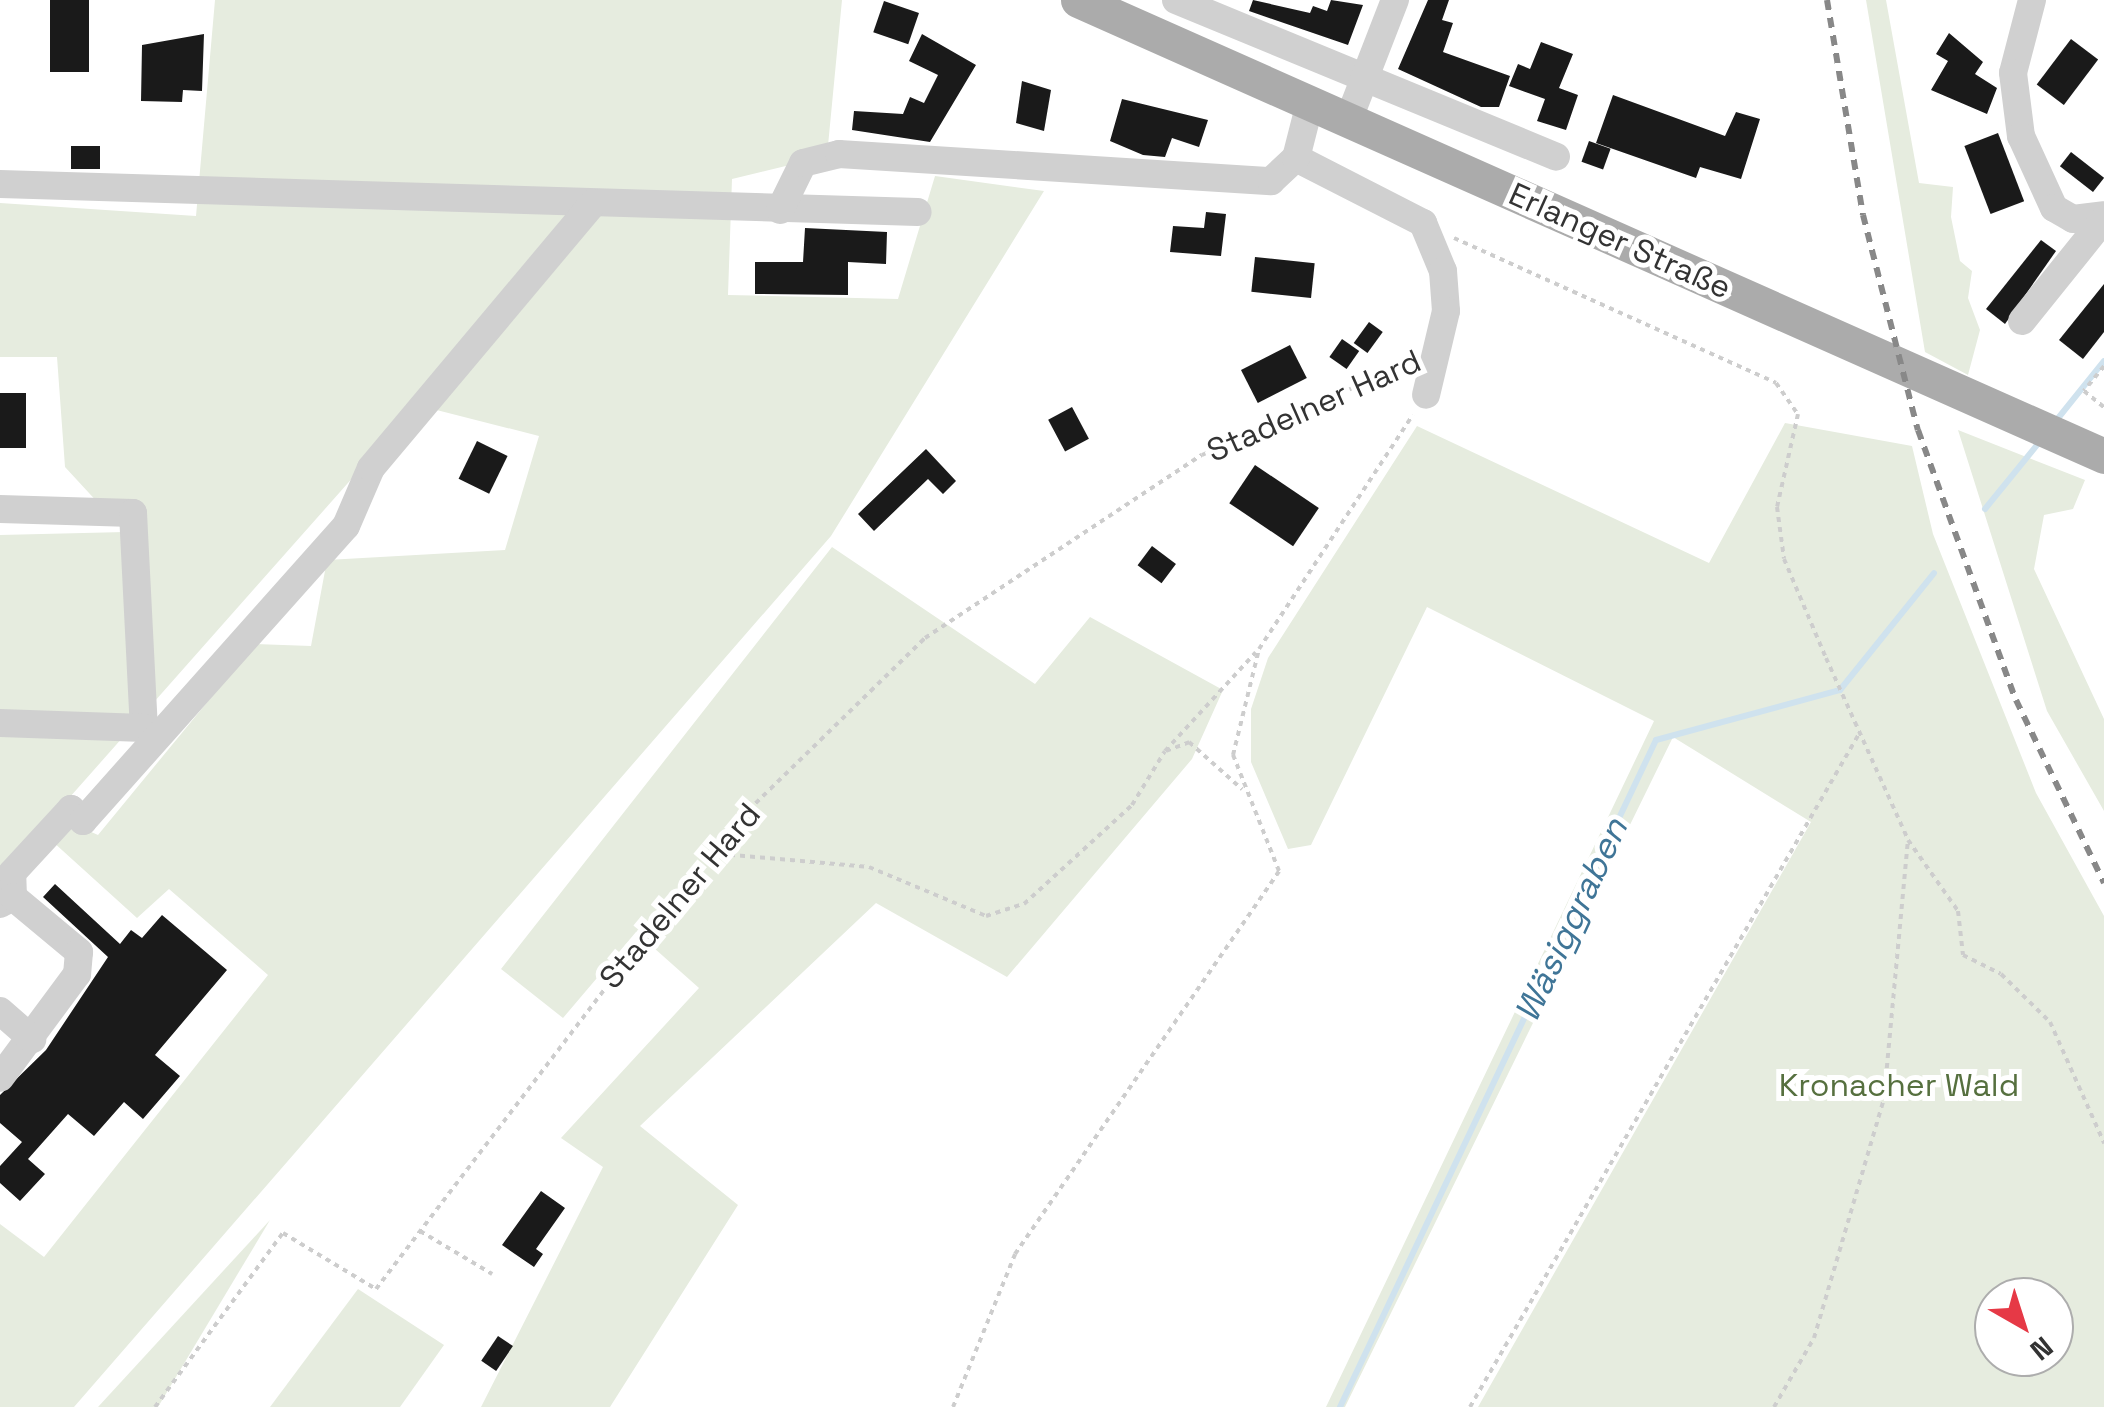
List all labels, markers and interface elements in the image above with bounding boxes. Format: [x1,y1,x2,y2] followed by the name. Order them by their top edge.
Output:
[1503,175,1737,307] street label: Erlanger Straße
[1201,342,1427,470] street label: Stadelner Hard
[591,796,769,996] street label: Stadelner Hard
[1506,812,1636,1028] water label: Wäsiggraben
[1779,1066,2019,1104] park label: Kronacher Wald
[1974,1277,2074,1377] north arrow
[2023,1329,2060,1369] text: N

